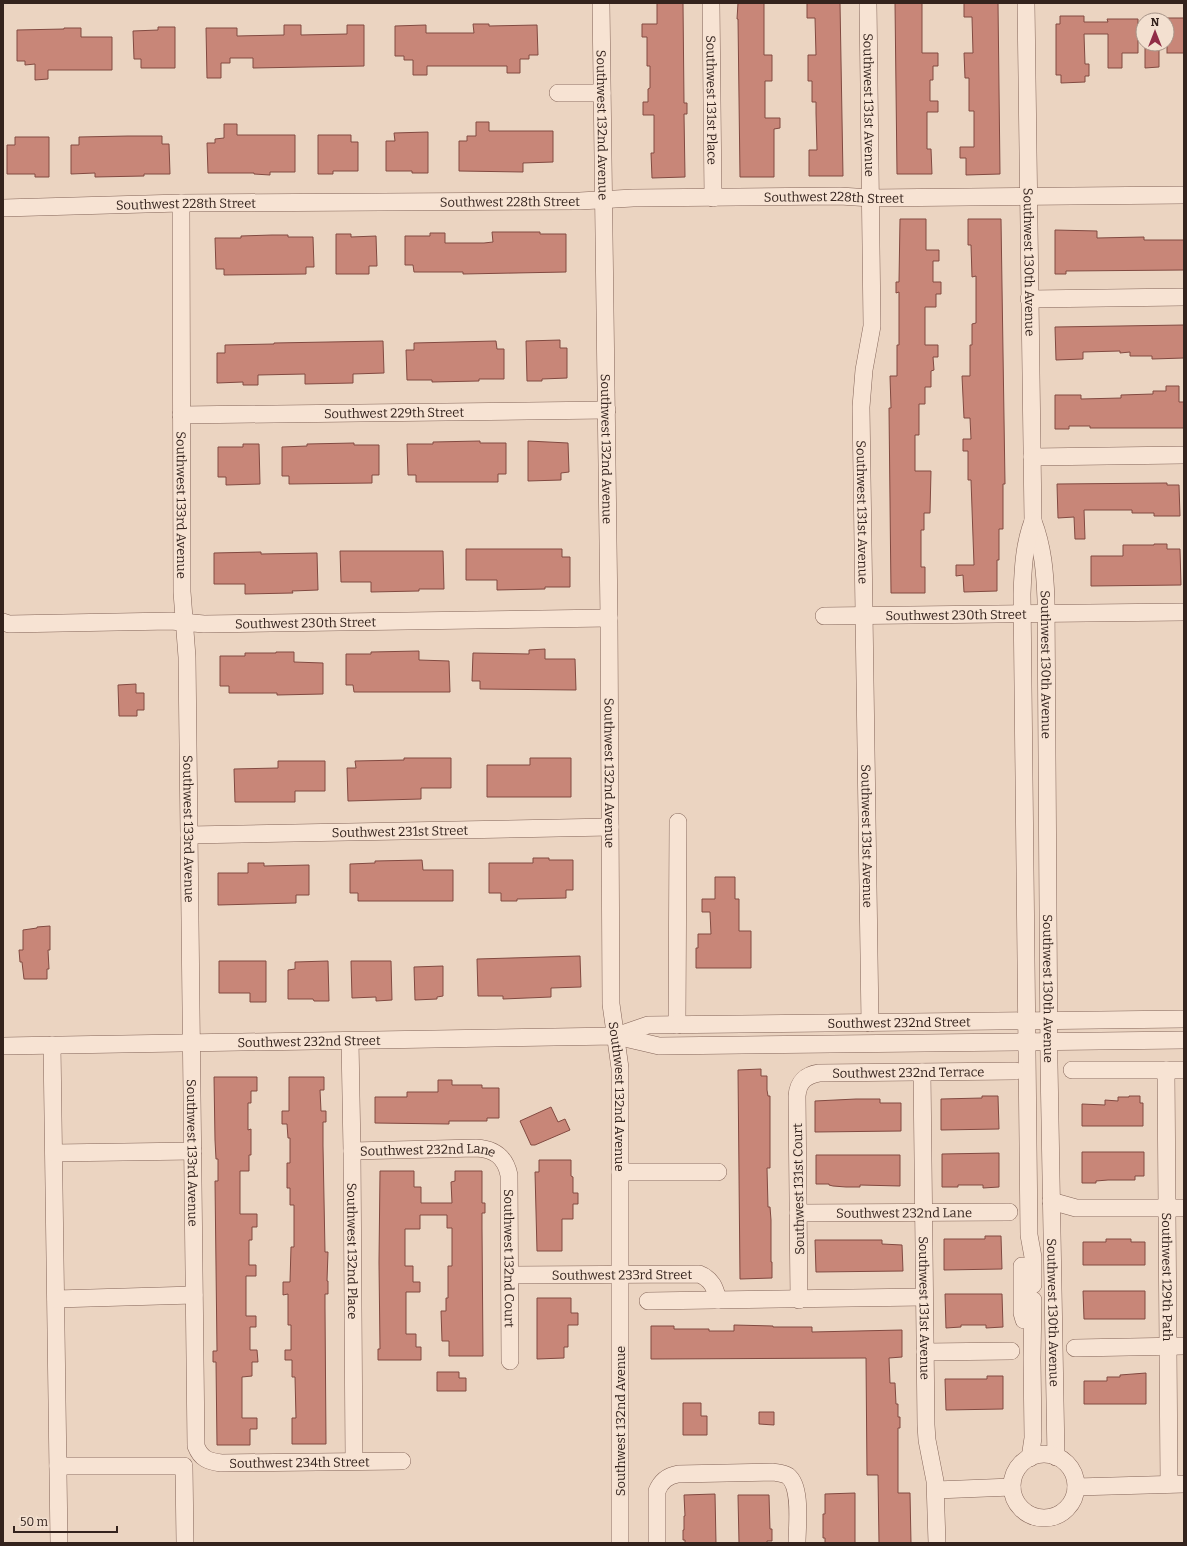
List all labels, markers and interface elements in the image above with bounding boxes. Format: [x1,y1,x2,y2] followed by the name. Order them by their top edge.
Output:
[1135,12,1175,52] north arrow
[1151,16,1160,29] text: N
[860,33,877,177] street label: Southwest 131st Avenue
[703,35,720,165] street label: Southwest 131st Place
[594,50,611,200] street label: Southwest 132nd Avenue
[1020,188,1038,336] street label: Southwest 130th Avenue
[764,189,904,206] street label: Southwest 228th Street
[440,194,580,210] street label: Southwest 228th Street
[116,196,256,213] street label: Southwest 228th Street
[598,374,615,524] street label: Southwest 132nd Avenue
[324,405,464,421] street label: Southwest 229th Street
[174,431,189,579] street label: Southwest 133rd Avenue
[853,440,871,584] street label: Southwest 131st Avenue
[1038,590,1054,739] street label: Southwest 130th Avenue
[885,607,1027,623] street label: Southwest 230th Street
[235,614,377,632] street label: Southwest 230th Street
[601,698,617,848] street label: Southwest 132nd Avenue
[180,755,197,903] street label: Southwest 133rd Avenue
[858,764,875,908] street label: Southwest 131st Avenue
[332,823,469,840] street label: Southwest 231st Street
[1040,914,1056,1063] street label: Southwest 130th Avenue
[827,1014,971,1031] street label: Southwest 232nd Street
[606,1021,627,1172] street label: Southwest 132nd Avenue
[237,1033,381,1050] street label: Southwest 232nd Street
[832,1064,984,1081] street label: Southwest 232nd Terrace
[184,1079,200,1227] street label: Southwest 133rd Avenue
[790,1123,807,1255] street label: Southwest 131st Court
[360,1141,498,1160] street label: Southwest 232nd Lane
[344,1183,360,1319] street label: Southwest 132nd Place
[501,1189,517,1328] street label: Southwest 132nd Court
[836,1205,972,1221] street label: Southwest 232nd Lane
[1159,1213,1175,1341] street label: Southwest 129th Path
[916,1236,932,1380] street label: Southwest 131st Avenue
[1044,1238,1062,1387] street label: Southwest 130th Avenue
[552,1267,692,1283] street label: Southwest 233rd Street
[613,1346,628,1496] street label: Southwest 132nd Avenue
[229,1454,370,1471] street label: Southwest 234th Street
[14,1508,117,1534] scale bar
[20,1515,49,1529] text: 50 m

